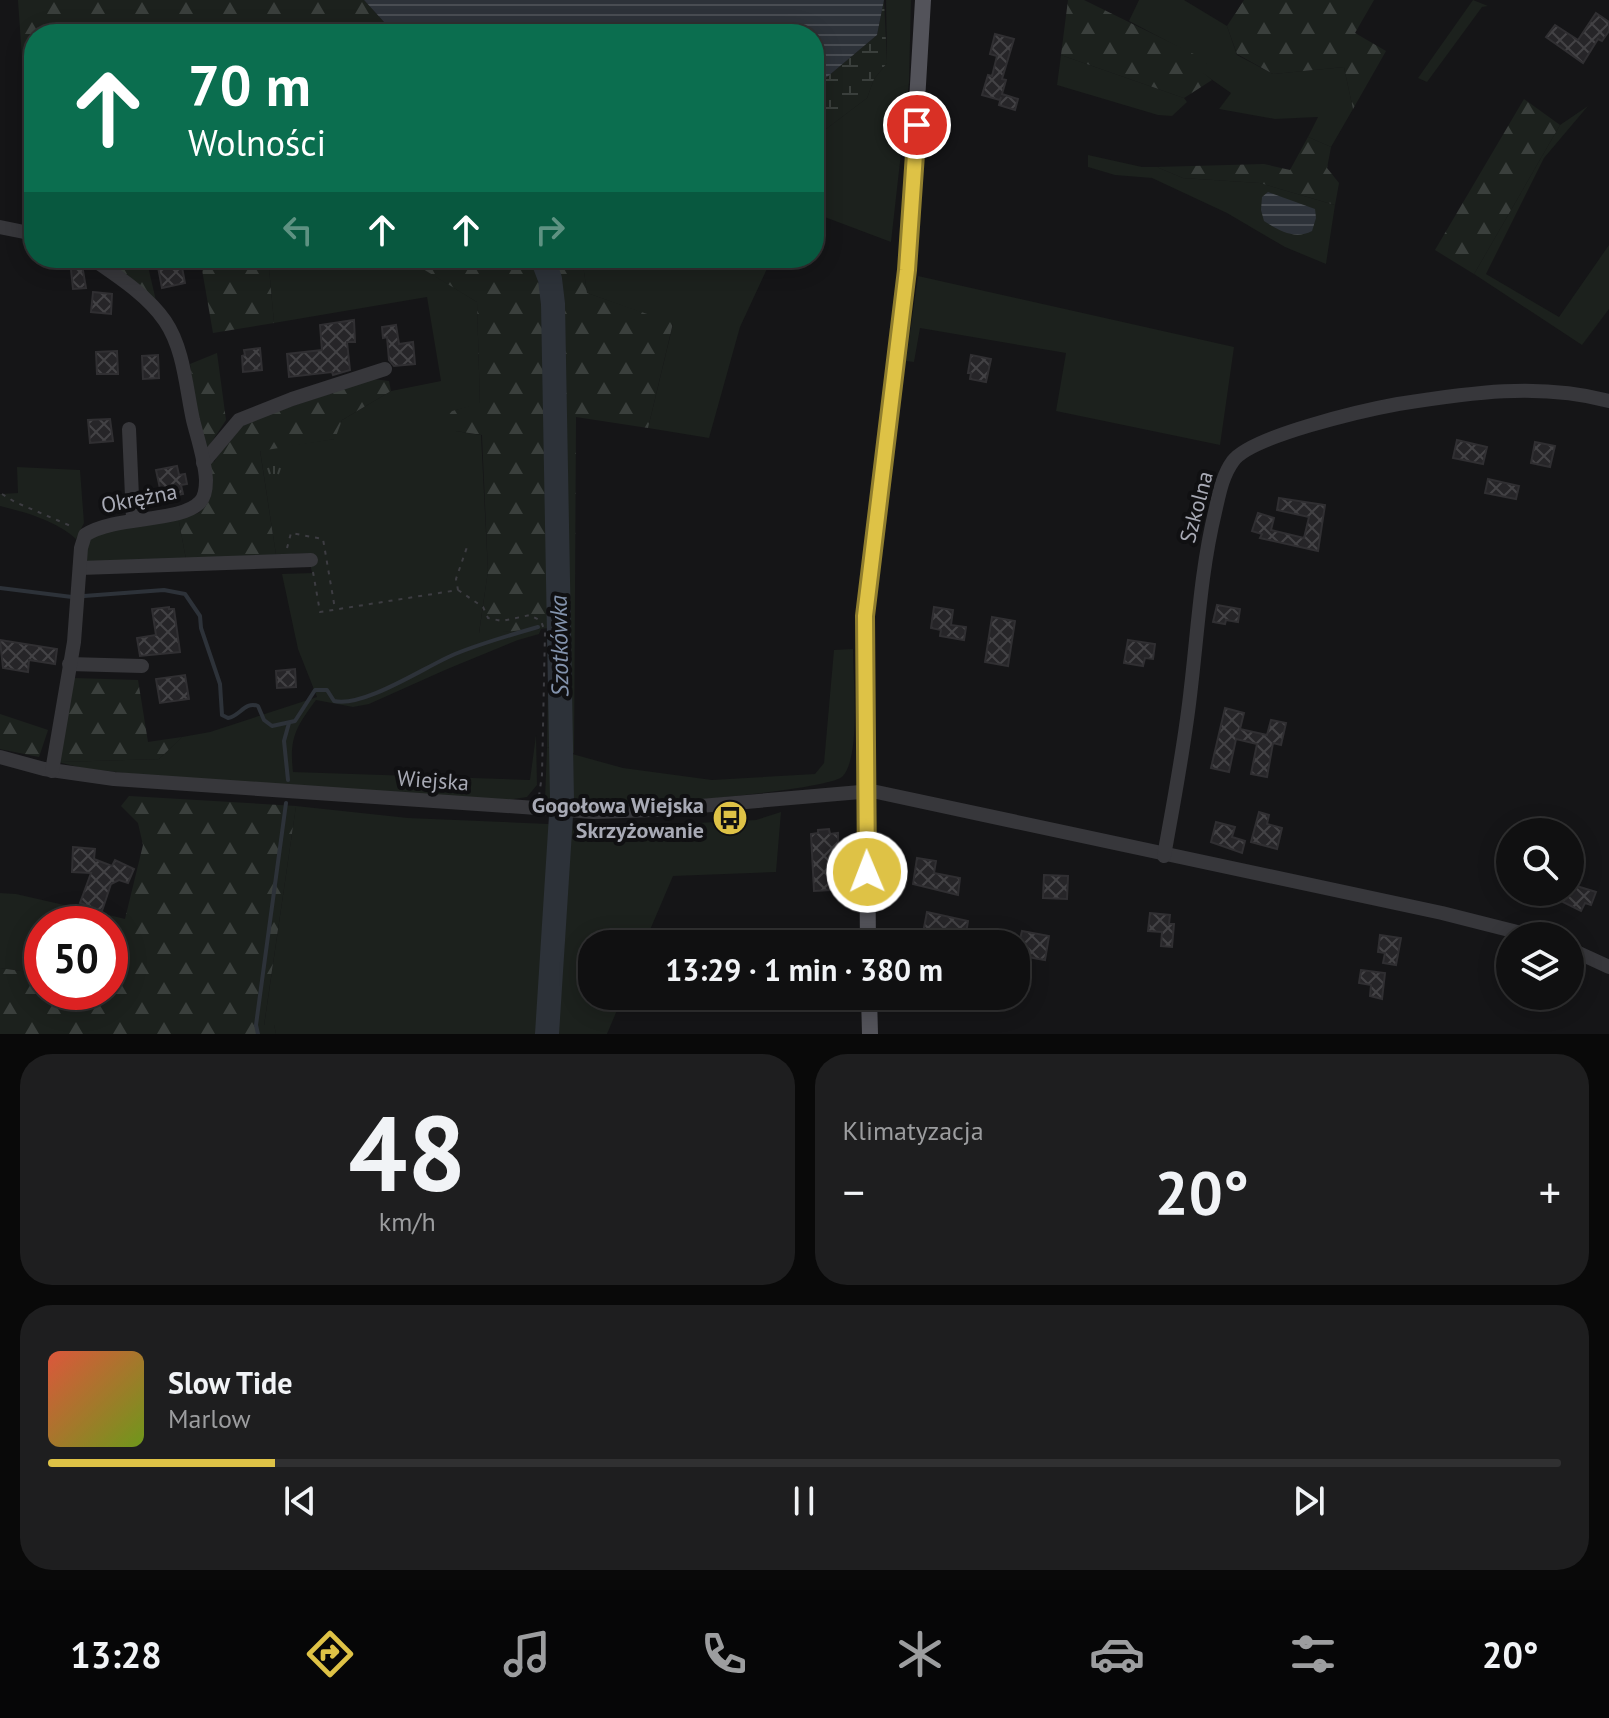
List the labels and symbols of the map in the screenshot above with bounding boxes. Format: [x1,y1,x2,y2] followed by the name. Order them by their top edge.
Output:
[883,91,951,159] pin
[1173,468,1219,546] street label: Szkolna
[99,477,179,519] street label: Okrężna
[543,595,575,697] water label: Szotkówka
[396,764,470,796] street label: Wiejska
[532,791,704,844] place label: Gogołowa Wiejska Skrzyżowanie
[711,799,749,837] bus stop icon: Gogołowa Wiejska Skrzyżowanie
[825,830,909,914] position arrow
[24,906,128,1010] speed limit sign: 50

